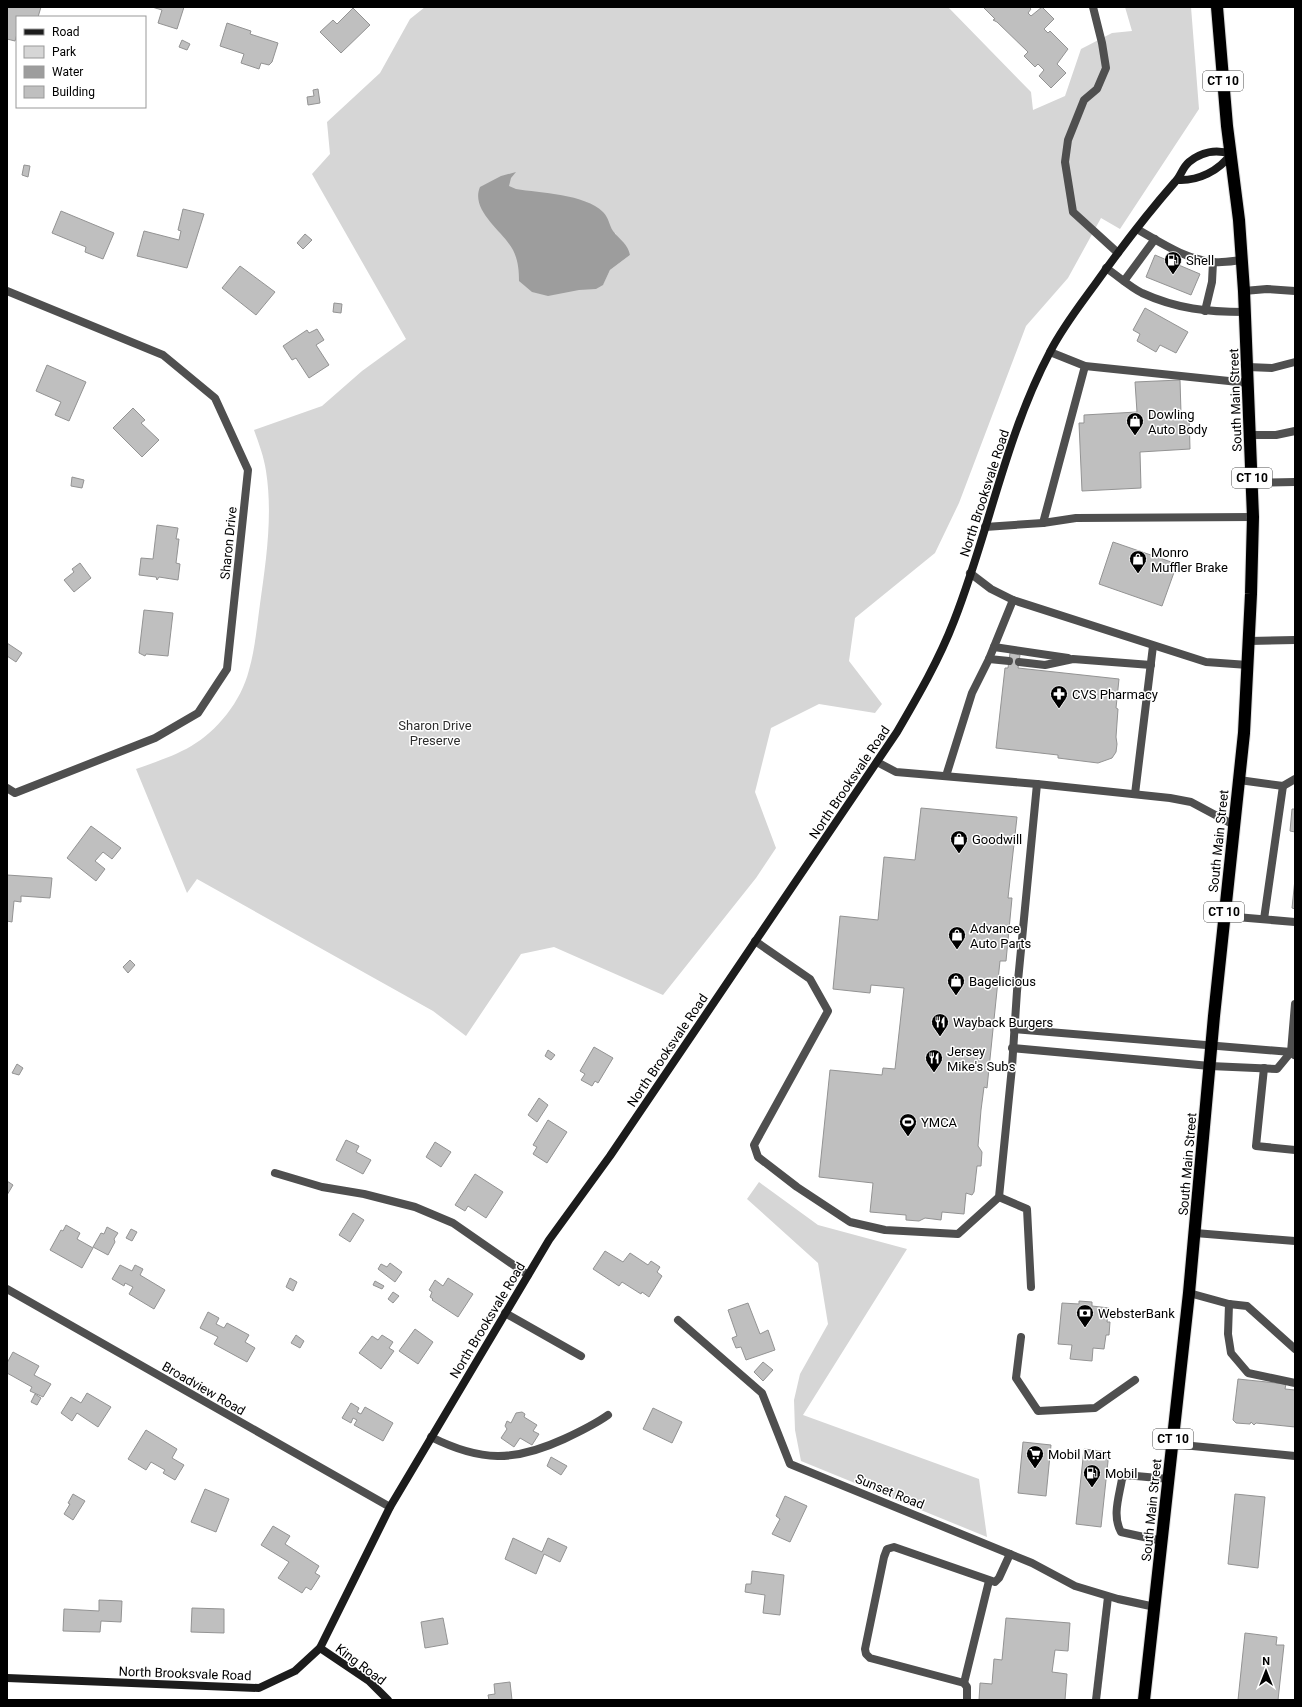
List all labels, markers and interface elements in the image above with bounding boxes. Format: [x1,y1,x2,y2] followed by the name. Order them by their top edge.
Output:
[16,16,146,108] legend
[52,25,80,39] text: Road
[52,45,77,59] text: Park
[52,65,83,79] text: Water
[1203,71,1243,91] road number: CT 10
[52,85,95,99] text: Building
[1163,250,1183,275] fuel station icon: Shell
[1186,253,1214,268] place label: Shell
[1226,348,1245,452] street label: South Main Street
[1148,407,1207,437] place label: Dowling Auto Body
[1125,411,1145,436] shop icon: Dowling Auto Body
[957,428,1012,559] street label: North Brooksvale Road
[1232,468,1272,488] road number: CT 10
[217,506,240,580] street label: Sharon Drive
[1151,545,1228,575] place label: Monro Muffler Brake
[1128,549,1148,574] shop icon: Monro Muffler Brake
[1049,684,1069,709] pharmacy icon: CVS Pharmacy
[1072,687,1158,702] place label: CVS Pharmacy
[398,718,472,748] park label: Sharon Drive Preserve
[806,723,893,842] street label: North Brooksvale Road
[1206,789,1231,893] street label: South Main Street
[949,829,969,854] shop icon: Goodwill
[972,832,1022,847] place label: Goodwill
[1204,902,1244,922] road number: CT 10
[970,921,1032,951] place label: Advance Auto Parts
[947,925,967,950] shop icon: Advance Auto Parts
[946,971,966,996] shop icon: Bagelicious
[969,974,1036,989] place label: Bagelicious
[624,991,711,1110] street label: North Brooksvale Road
[930,1012,950,1037] restaurant icon: Wayback Burgers
[953,1015,1054,1030] place label: Wayback Burgers
[947,1044,1016,1074] place label: Jersey Mike's Subs
[924,1048,944,1073] restaurant icon: Jersey Mike's Subs
[898,1112,918,1137] sports icon: YMCA
[1176,1112,1199,1216] street label: South Main Street
[921,1115,958,1130] place label: YMCA
[447,1259,528,1381] street label: North Brooksvale Road
[1075,1303,1095,1328] bank icon: WebsterBank
[1098,1306,1175,1321] place label: WebsterBank
[160,1359,248,1418] street label: Broadview Road
[1153,1429,1193,1449] road number: CT 10
[1025,1444,1045,1469] supermarket icon: Mobil Mart
[1048,1447,1111,1462] place label: Mobil Mart
[1139,1458,1164,1562] street label: South Main Street
[1082,1463,1102,1488] fuel station icon: Mobil
[1105,1466,1137,1481] place label: Mobil
[853,1471,926,1512] street label: Sunset Road
[333,1641,389,1688] street label: King Road
[1246,1651,1286,1691] north arrow
[1262,1655,1270,1668] text: N
[118,1664,252,1683] street label: North Brooksvale Road

